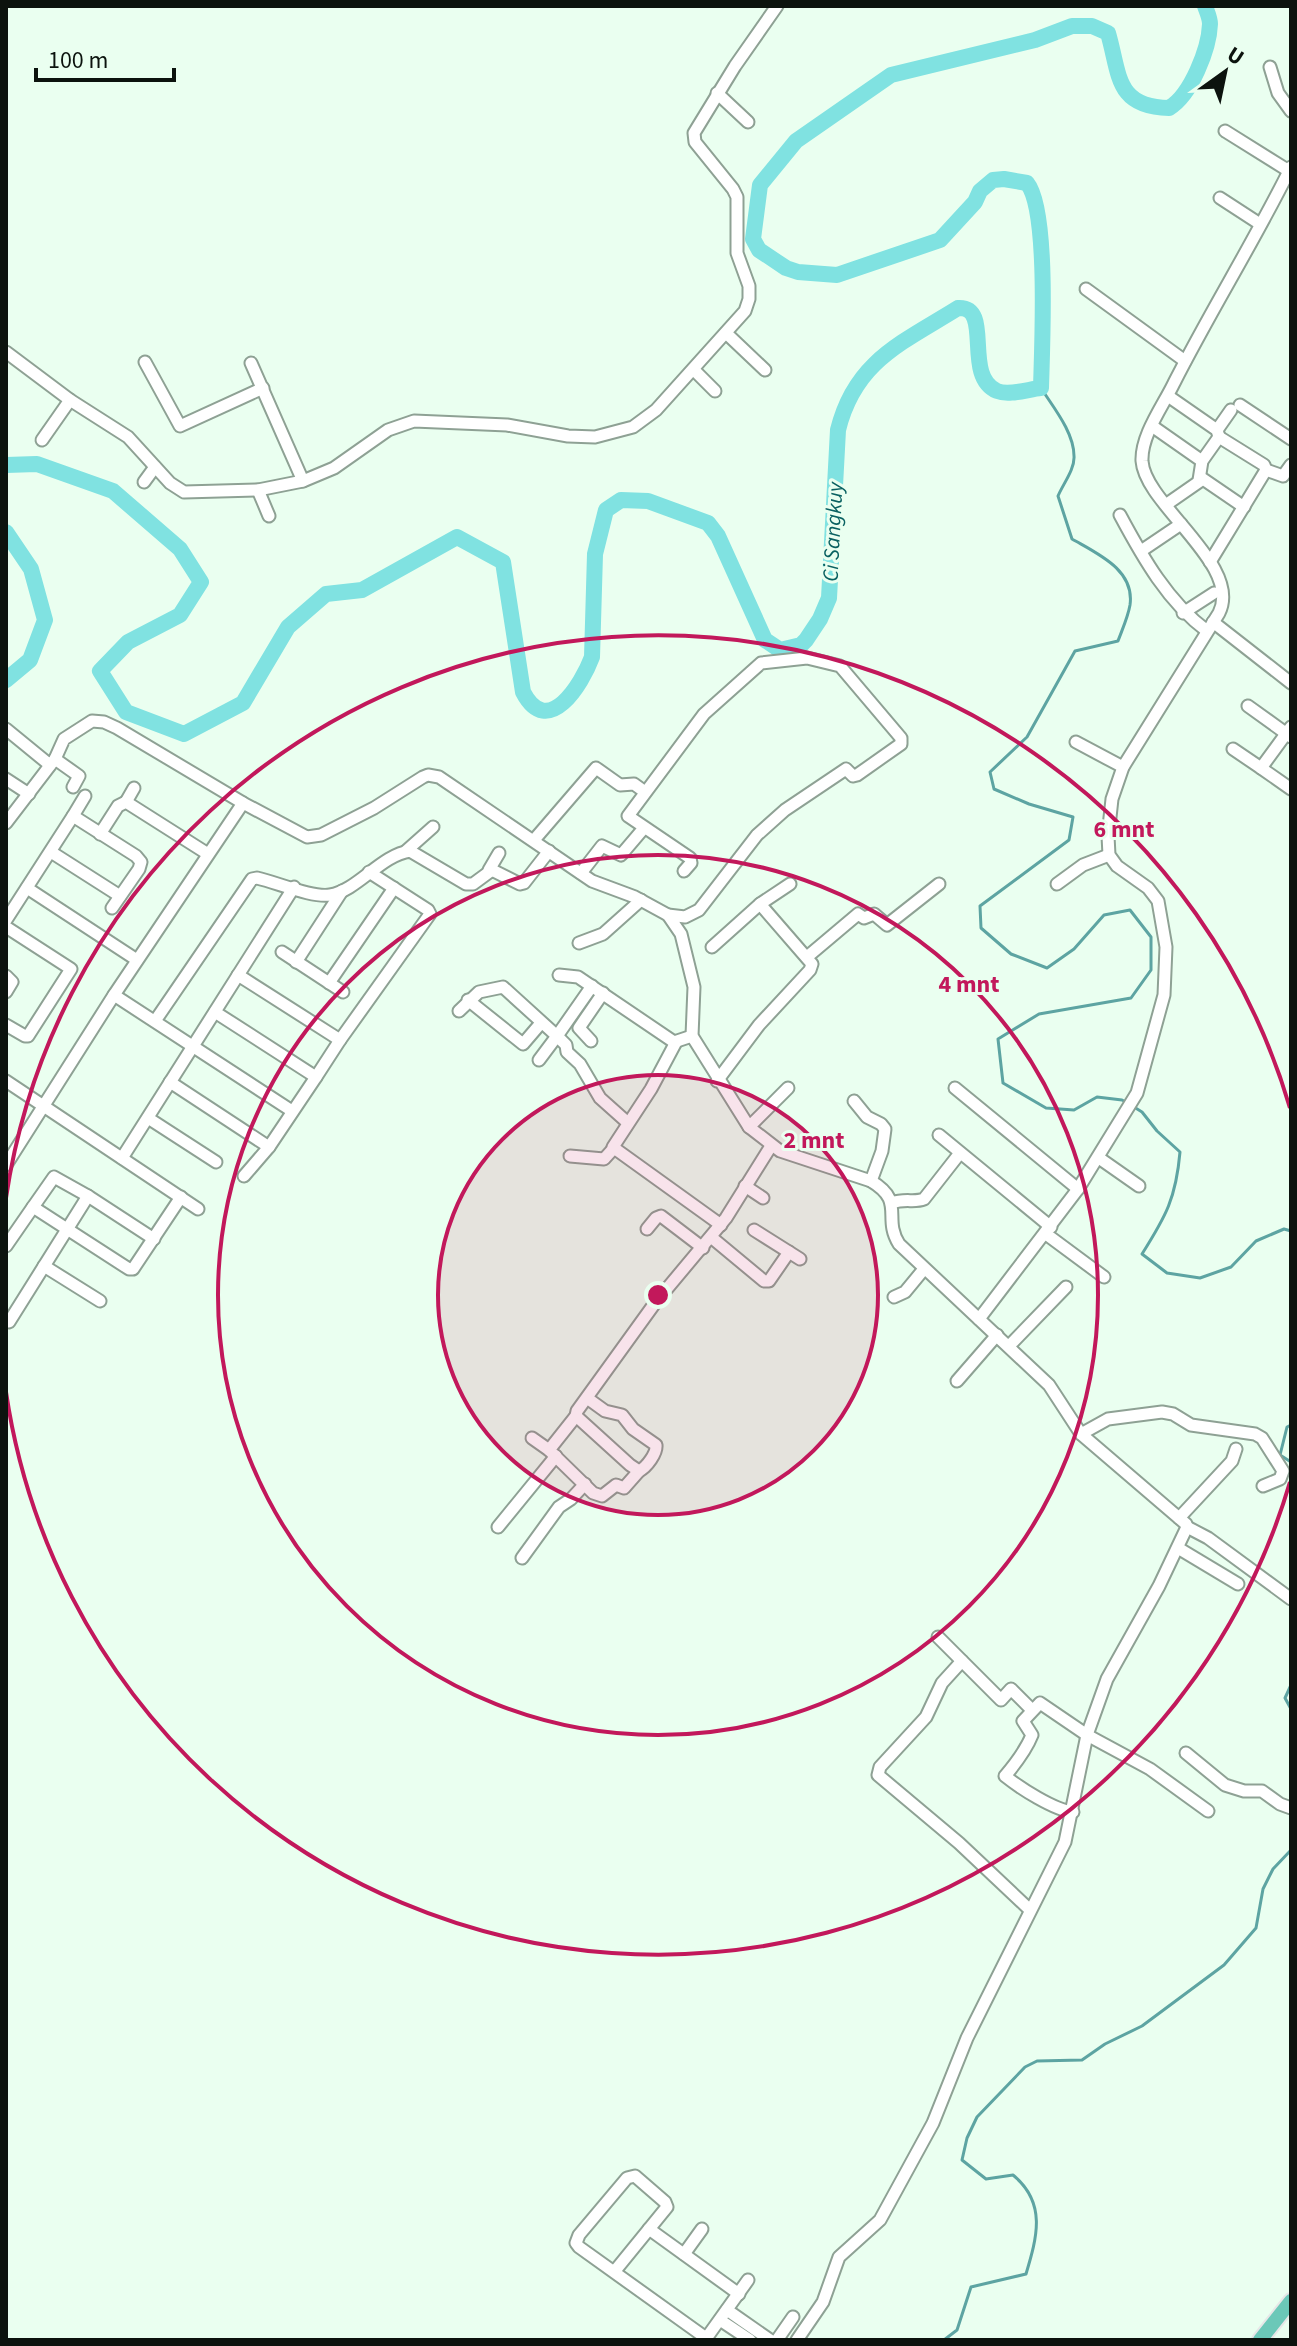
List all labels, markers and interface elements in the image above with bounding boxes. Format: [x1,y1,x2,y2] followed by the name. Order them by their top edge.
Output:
[36,32,174,82] scale bar
[1185,32,1265,112] north arrow
[1220,39,1250,73] text: U
[48,43,108,78] text: 100 m
[814,480,852,583] water label: Ci Sangkuy
[1094,812,1154,847] text: 6 mnt
[939,967,999,1002] text: 4 mnt
[784,1123,844,1158] text: 2 mnt
[644,1281,672,1309] centre of rings

